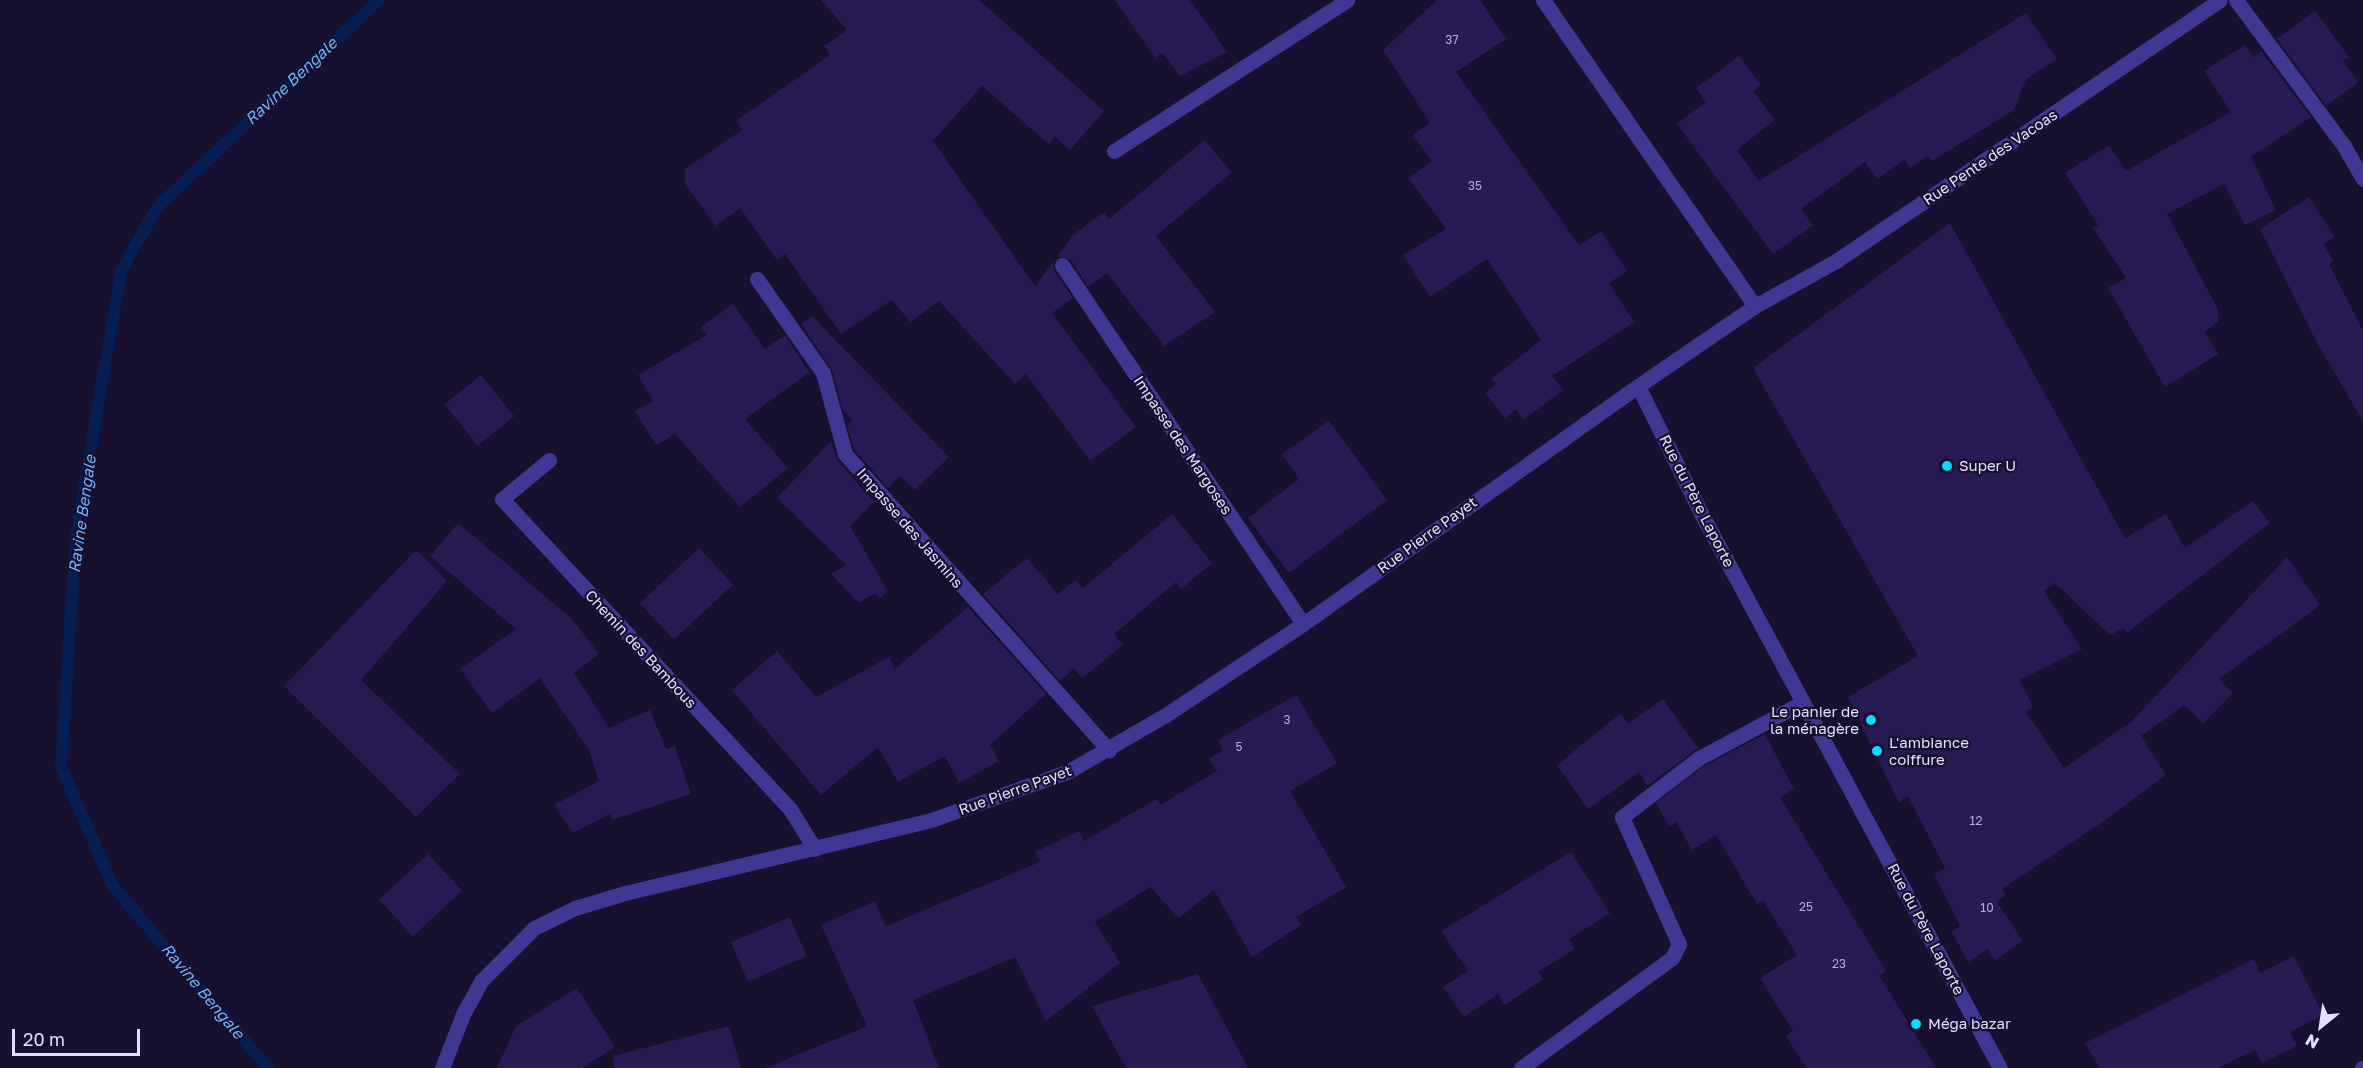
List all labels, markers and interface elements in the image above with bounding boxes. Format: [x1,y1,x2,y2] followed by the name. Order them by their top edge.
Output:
[241,33,341,129] water label: Ravine Bengale
[1445,33,1459,47] house number: 37
[1919,105,2061,209] street label: Rue Pente des Vacoas
[1468,179,1482,193] house number: 35
[1130,372,1236,518] street label: Impasse des Margoses
[1656,432,1738,570] street label: Rue du Père Laporte
[64,454,100,574] water label: Ravine Bengale
[1959,457,2016,475] place label: Super U
[1940,459,1954,473] marker: Super U
[853,464,967,592] street label: Impasse des Jasmins
[1374,493,1480,577] street label: Rue Pierre Payet
[582,586,700,712] street label: Chemin des Bambous
[1770,702,1859,737] place label: Le panier de la ménagère
[1283,713,1291,727] house number: 3
[1864,713,1878,727] marker: Le panier de la ménagère
[1889,733,1969,768] place label: L'ambiance coiffure
[1236,740,1242,754] house number: 5
[1870,744,1884,758] marker: L'ambiance coiffure
[956,761,1074,819] street label: Rue Pierre Payet
[1970,814,1982,828] house number: 12
[1884,860,1968,998] street label: Rue du Père Laporte
[1799,900,1813,914] house number: 25
[1980,901,1994,915] house number: 10
[157,939,249,1043] water label: Ravine Bengale
[1832,957,1846,971] house number: 23
[2291,996,2351,1056] north arrow
[1928,1015,2011,1033] place label: Méga bazar
[15,1017,142,1055] scale bar
[1909,1017,1923,1031] marker: Méga bazar
[23,1028,65,1050] text: 20 m
[2302,1030,2322,1053] text: N

